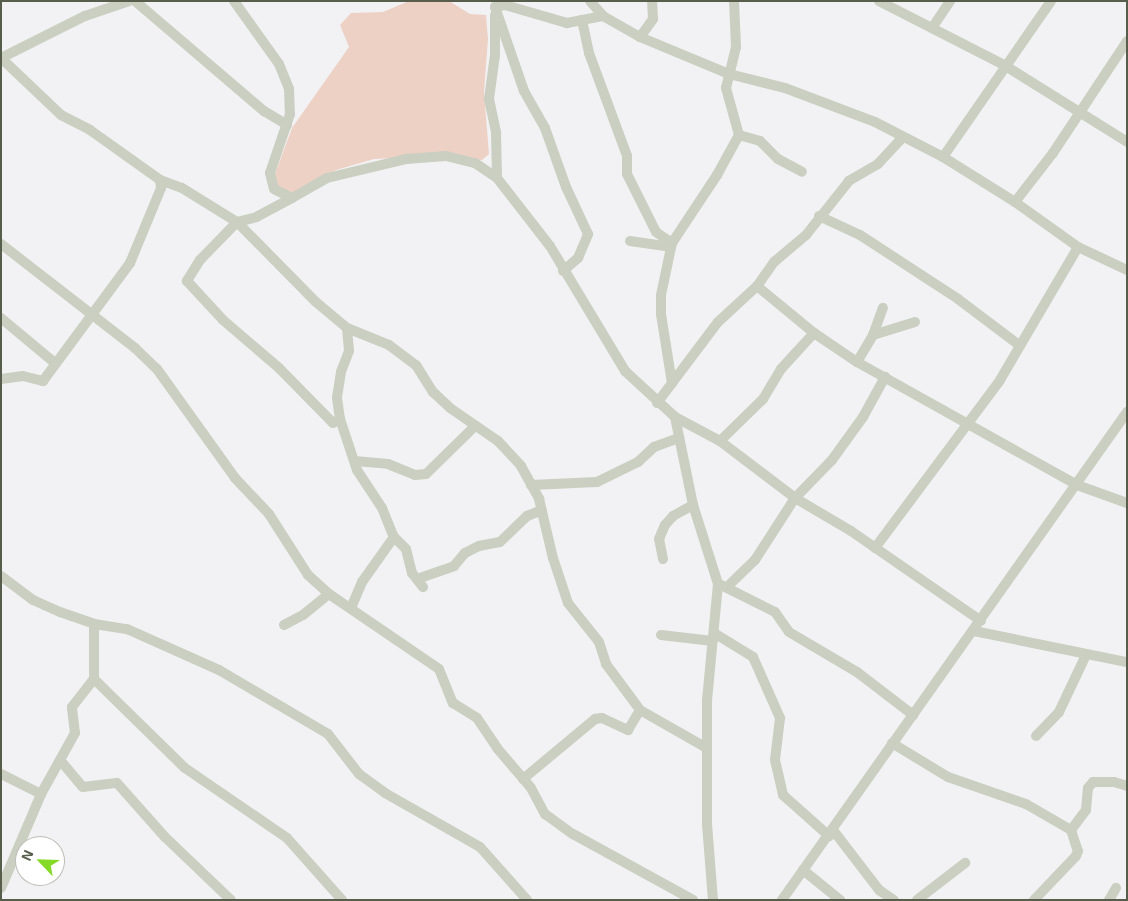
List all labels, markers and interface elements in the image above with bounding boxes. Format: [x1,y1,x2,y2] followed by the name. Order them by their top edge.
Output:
[15,836,65,886] north arrow
[17,847,37,863] text: N

